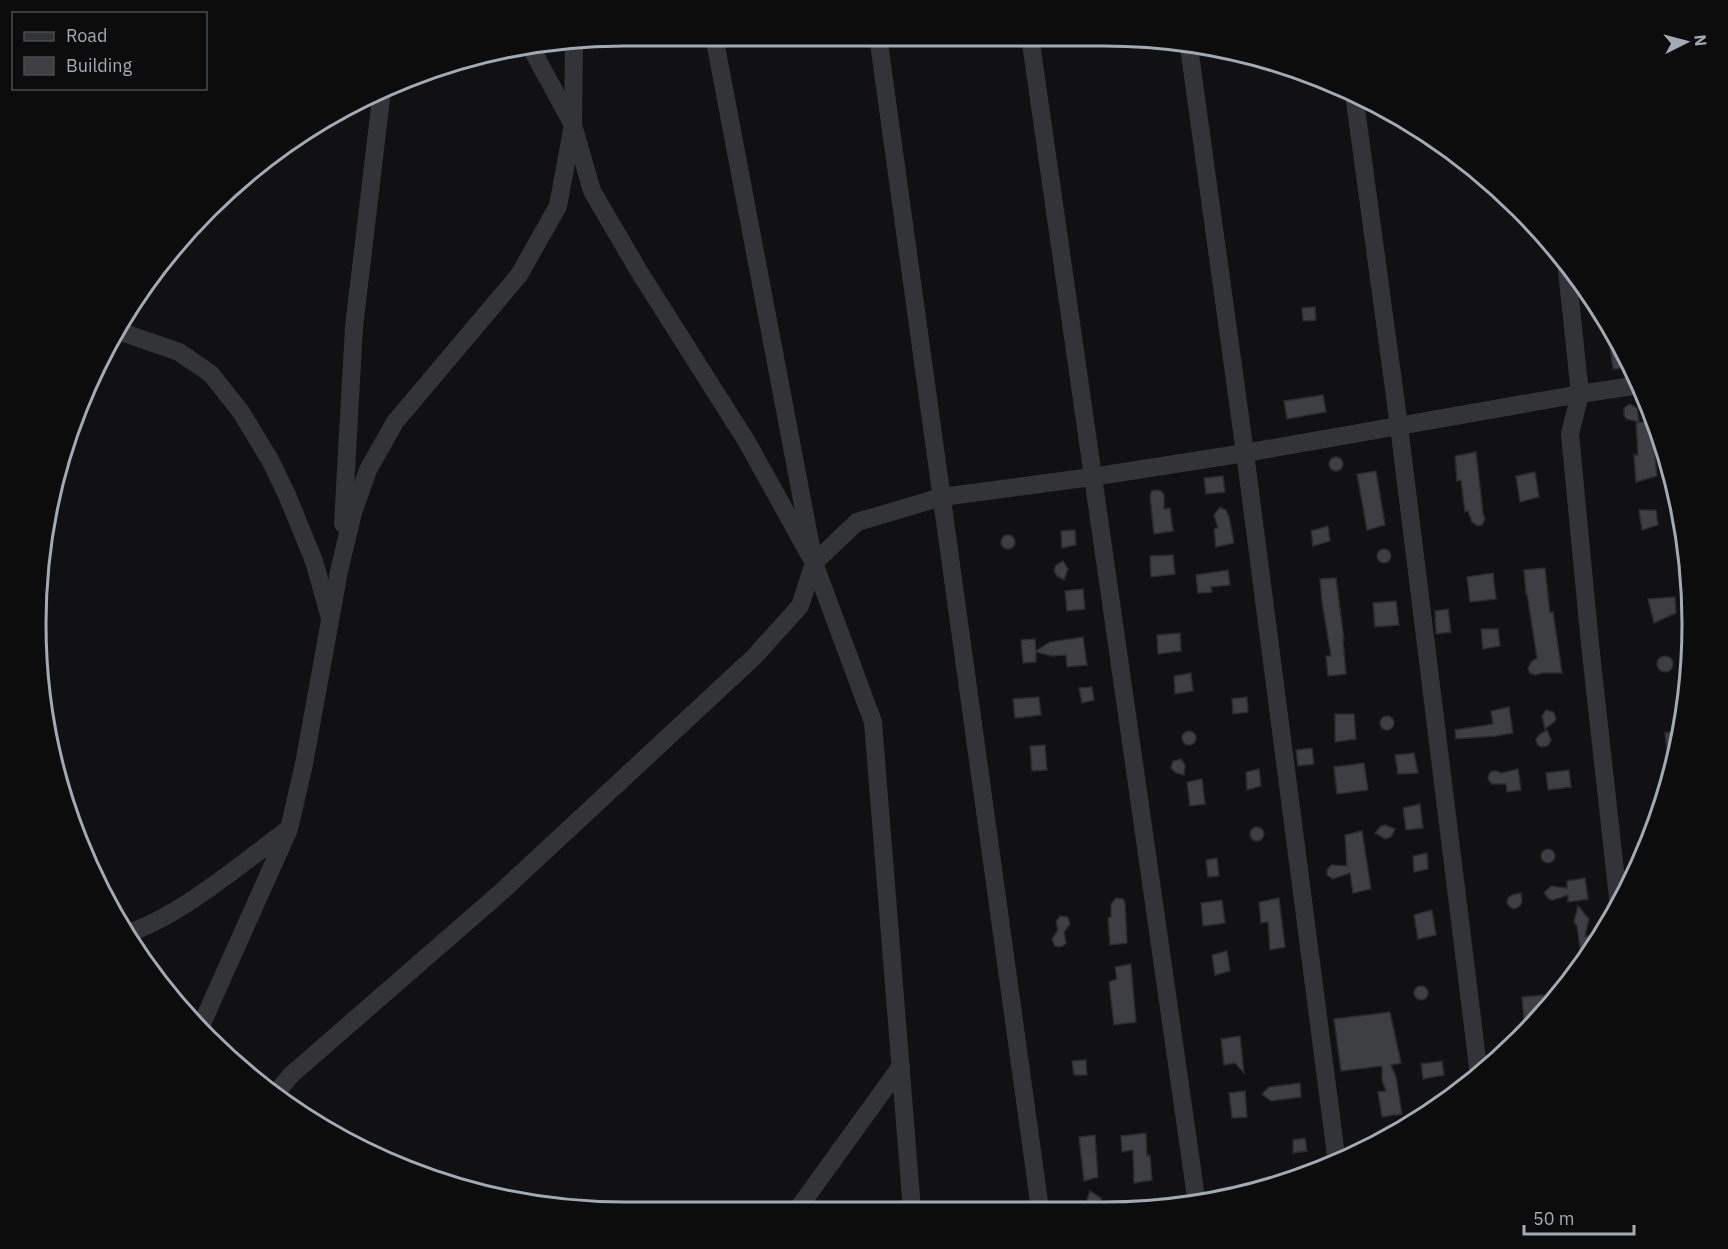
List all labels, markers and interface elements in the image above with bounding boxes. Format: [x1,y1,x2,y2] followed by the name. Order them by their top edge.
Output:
[12,12,207,90] legend
[1656,12,1716,72] north arrow
[66,24,107,47] text: Road
[1690,34,1711,47] text: N
[66,54,133,77] text: Building
[1524,1198,1634,1236] scale bar
[1533,1207,1575,1230] text: 50 m

